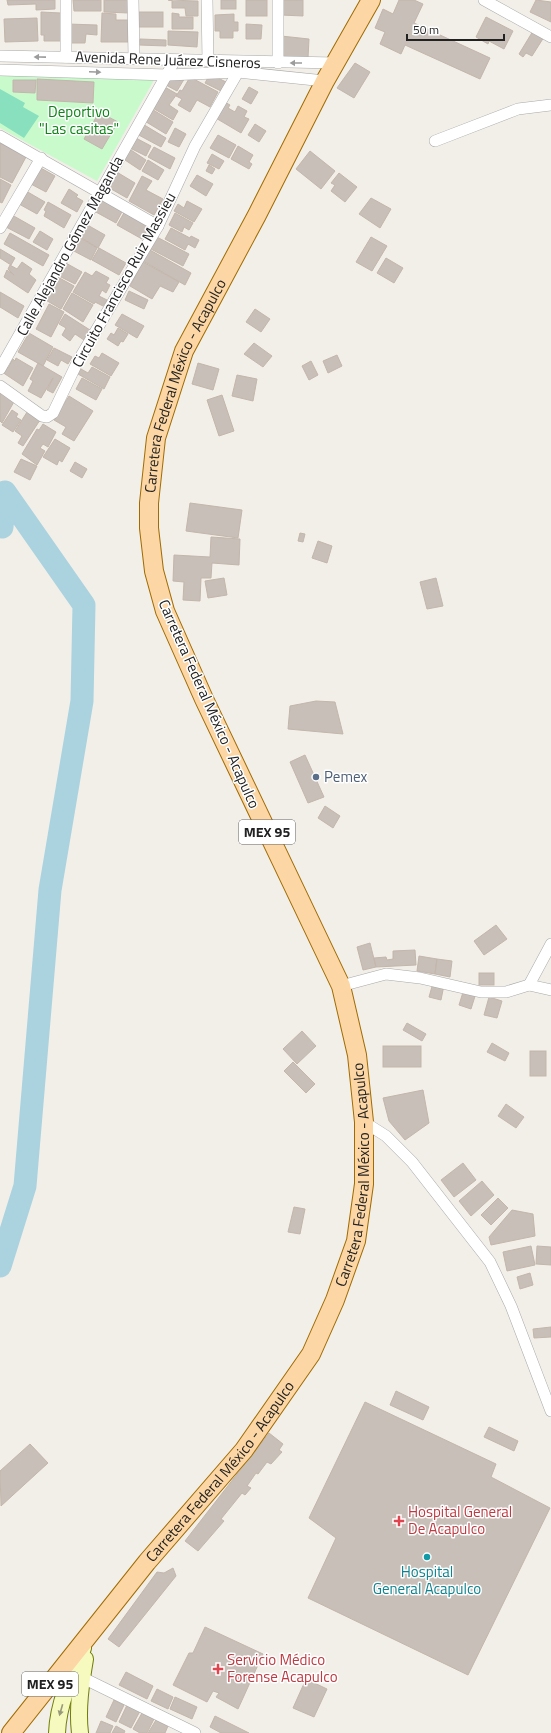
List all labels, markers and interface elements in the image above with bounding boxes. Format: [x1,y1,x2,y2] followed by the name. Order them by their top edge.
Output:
[407,16,504,42] scale bar
[413,20,439,39] text: 50 m
[75,45,261,74] street label: Avenida Rene Juárez Cisneros
[34,53,46,60] one-way arrow
[289,60,302,66] one-way arrow
[89,69,101,76] one-way arrow
[39,100,119,140] park label: Deportivo "Las casitas"
[10,151,129,340] street label: Calle Alejandro Gómez Maganda
[66,188,181,371] street label: Circuito Francisco Ruiz Massieu
[138,274,232,494] street label: Carretera Federal México - Acapulco
[153,596,266,812] street label: Carretera Federal México - Acapulco
[324,765,367,788] place label: Pemex
[311,772,321,782] marker: Pemex
[239,820,295,844] road number: MEX 95
[329,1062,375,1290] street label: Carretera Federal México - Acapulco
[140,1376,300,1567] street label: Carretera Federal México - Acapulco
[408,1500,512,1540] place label: Hospital General De Acapulco
[393,1515,405,1527] marker: Hospital General De Acapulco
[422,1552,432,1562] marker: Hospital General Acapulco
[373,1560,481,1600] place label: Hospital General Acapulco
[227,1648,338,1688] place label: Servicio Médico Forense Acapulco
[212,1663,224,1675] marker: Servicio Médico Forense Acapulco
[22,1672,78,1696] road number: MEX 95
[58,1704,64,1716] one-way arrow

